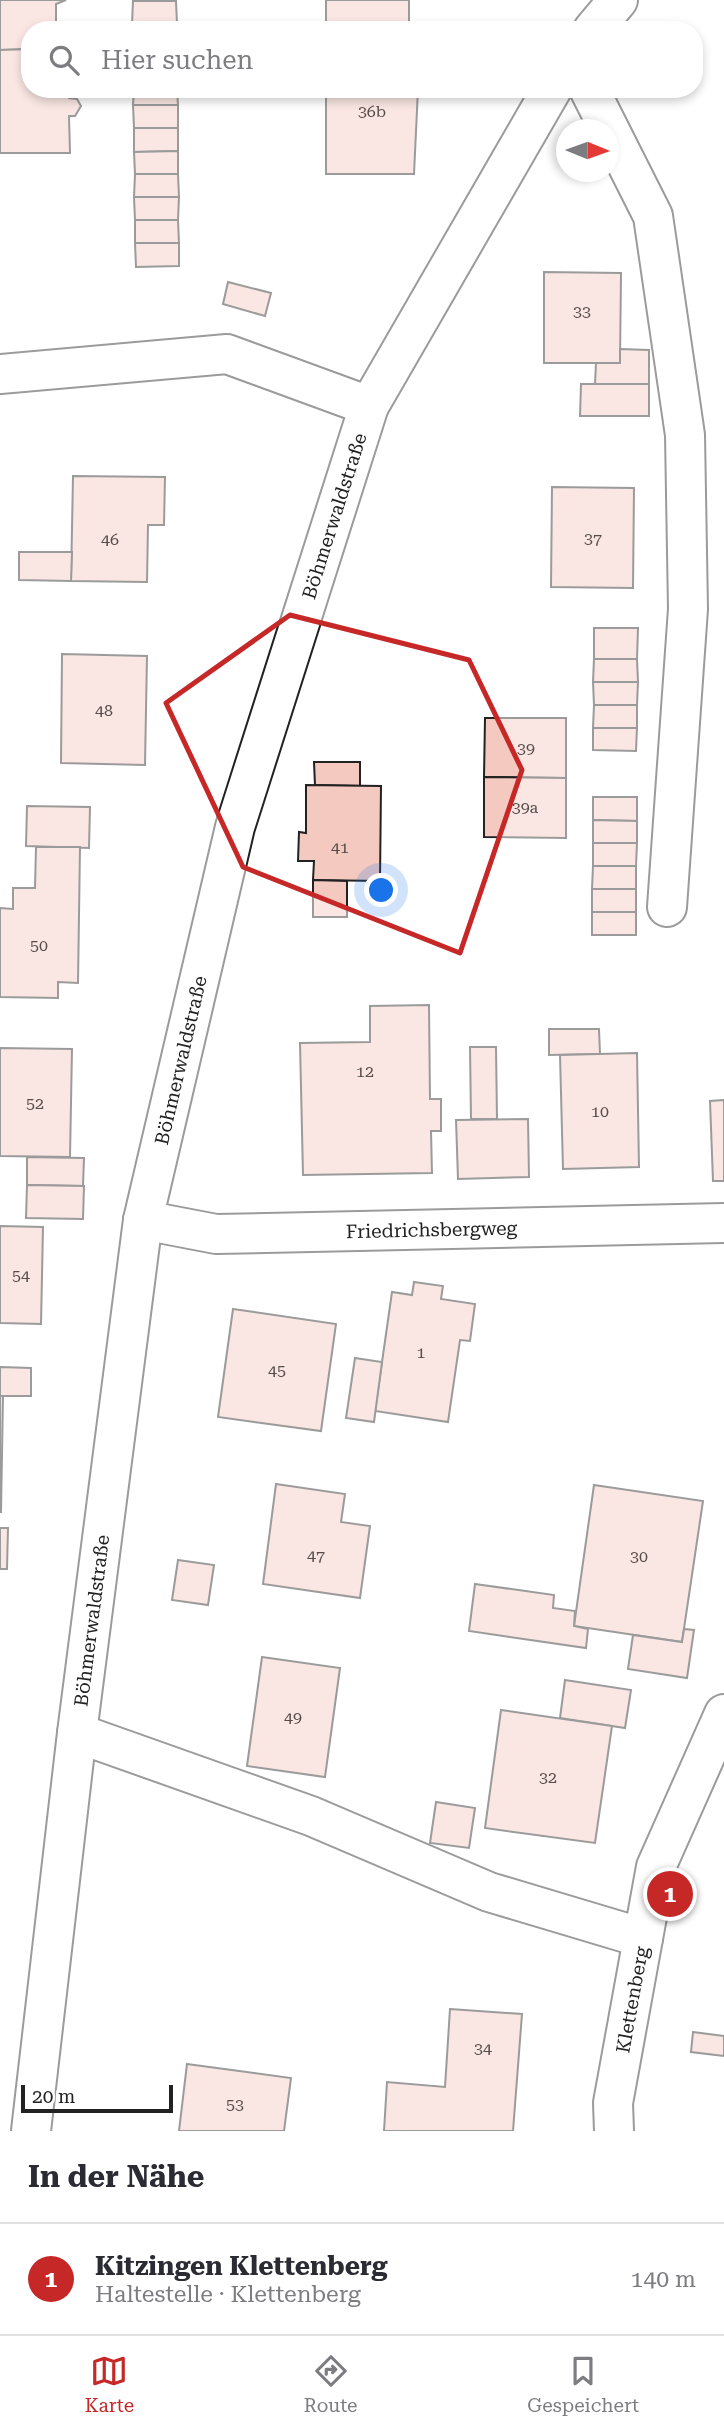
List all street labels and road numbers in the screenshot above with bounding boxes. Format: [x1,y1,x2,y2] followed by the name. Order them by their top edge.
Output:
[297,430,372,602] street label: Böhmerwaldstraße
[150,974,212,1147] street label: Böhmerwaldstraße
[346,1216,518,1243] street label: Friedrichsbergweg
[70,1533,114,1708] street label: Böhmerwaldstraße
[611,1945,653,2055] street label: Klettenberg

